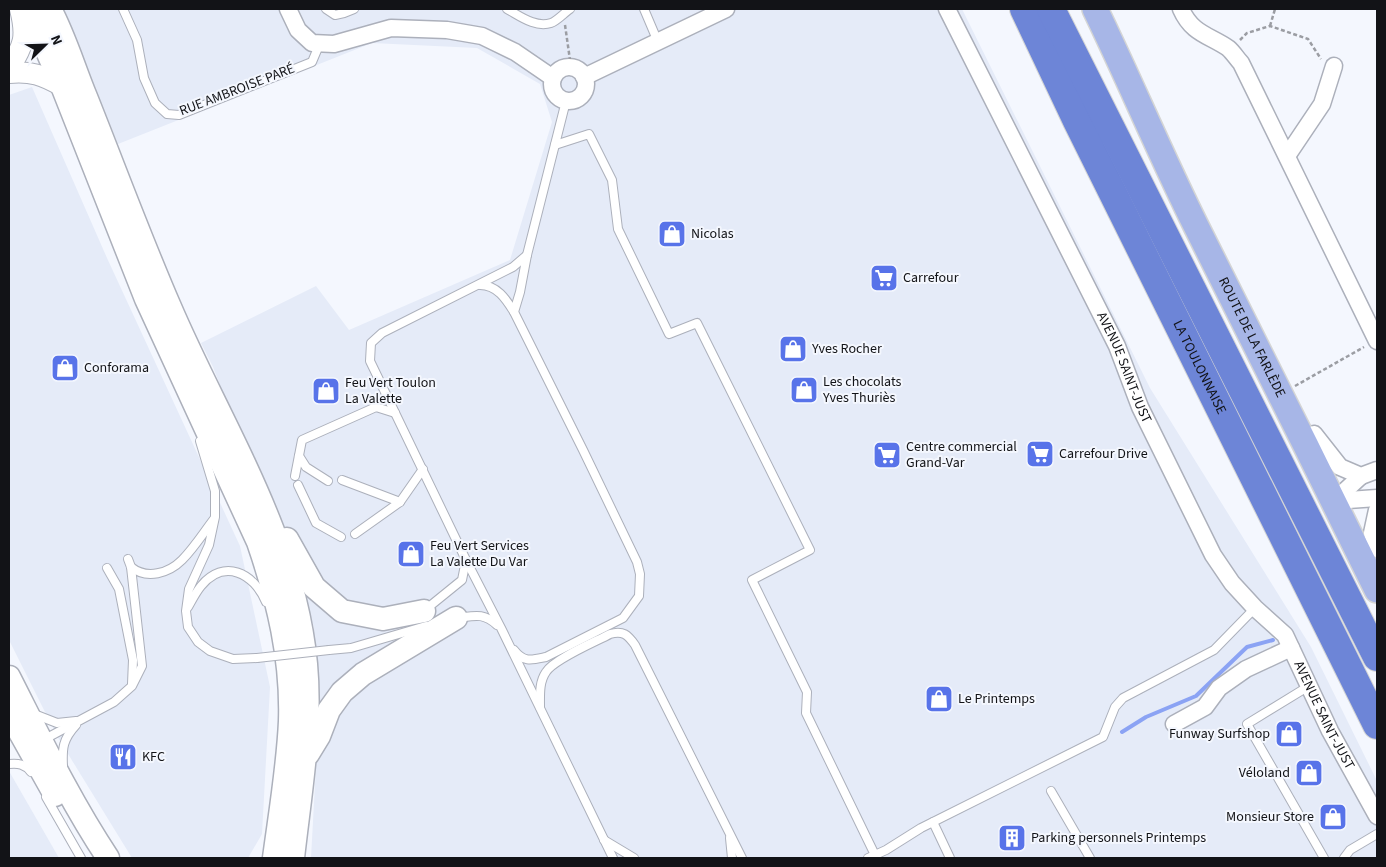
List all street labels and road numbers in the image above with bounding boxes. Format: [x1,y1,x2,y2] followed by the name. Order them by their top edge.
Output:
[176,59,298,121] street label: RUE AMBROISE PARÉ
[1213,274,1290,401] street label: ROUTE DE LA FARLÈDE
[1091,308,1157,427] street label: AVENUE SAINT-JUST
[1168,317,1231,418] street label: LA TOULONNAISE
[1289,658,1360,774] street label: AVENUE SAINT-JUST

